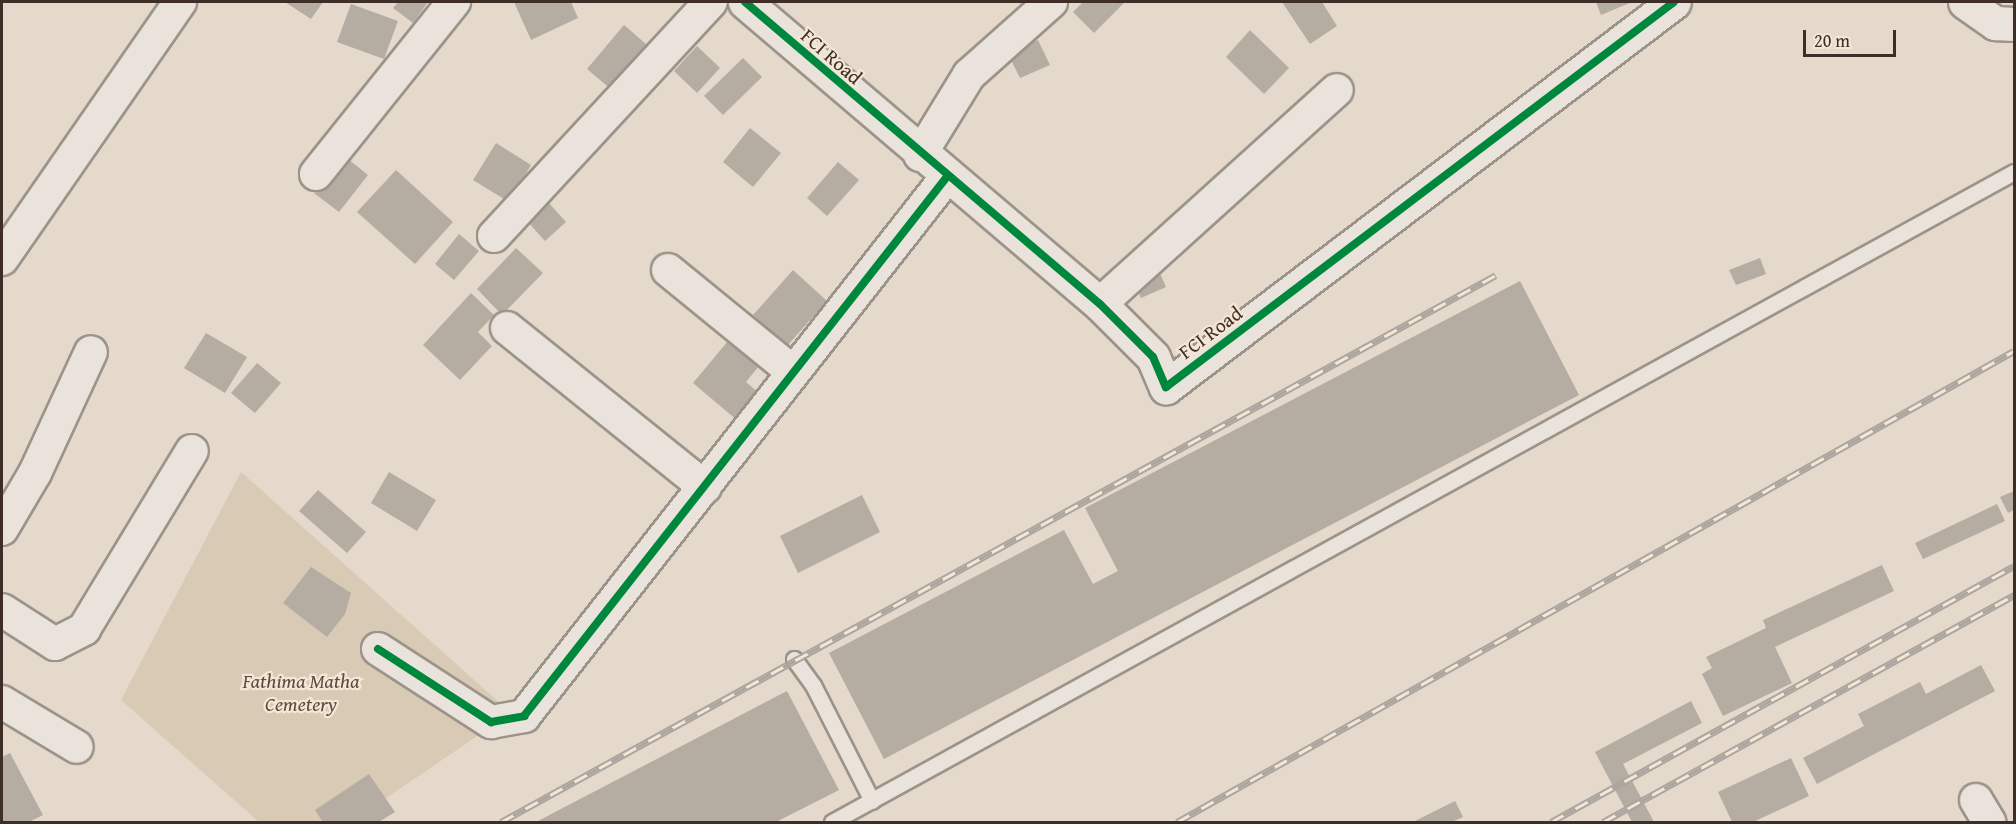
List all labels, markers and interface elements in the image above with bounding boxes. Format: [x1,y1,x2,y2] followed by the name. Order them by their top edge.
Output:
[1806,18,1899,56] scale bar
[797,23,867,89] street label: FCI Road
[1814,27,1850,54] text: 20 m
[1174,300,1246,364] street label: FCI Road
[243,669,359,716] park label: Fathima Matha Cemetery

